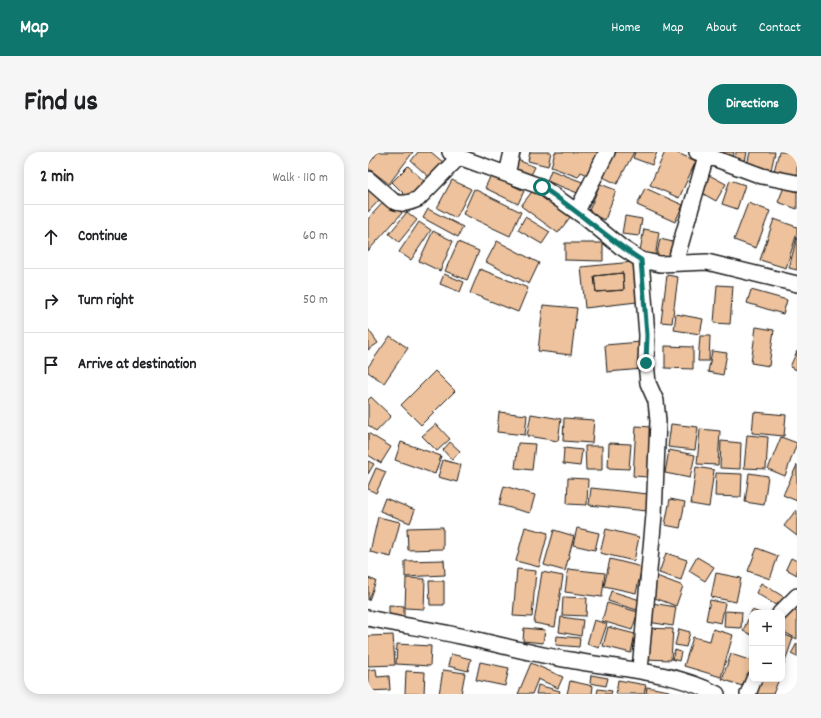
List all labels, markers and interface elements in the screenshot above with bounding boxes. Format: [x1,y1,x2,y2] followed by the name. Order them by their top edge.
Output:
[20,15,49,42] text: Map
[611,18,640,38] text: Home
[662,18,684,38] text: Map
[706,18,737,38] text: About
[759,18,801,38] text: Contact
[24,84,98,124] text: Find us
[708,84,797,124] button: Directions
[40,166,74,190] text: 2 min
[272,169,328,188] text: Walk · 110 m
[533,178,551,196] route start
[40,226,62,248] icon: ahead
[78,226,127,248] text: Continue
[303,227,328,246] text: 60 m
[40,290,62,312] icon: right
[78,290,134,312] text: Turn right
[303,291,328,310] text: 50 m
[40,354,62,376] icon: arrive
[78,354,196,376] text: Arrive at destination
[637,354,655,372] route end
[749,610,785,682] map controls
[749,610,785,646] button: +
[749,646,785,682] button: −

